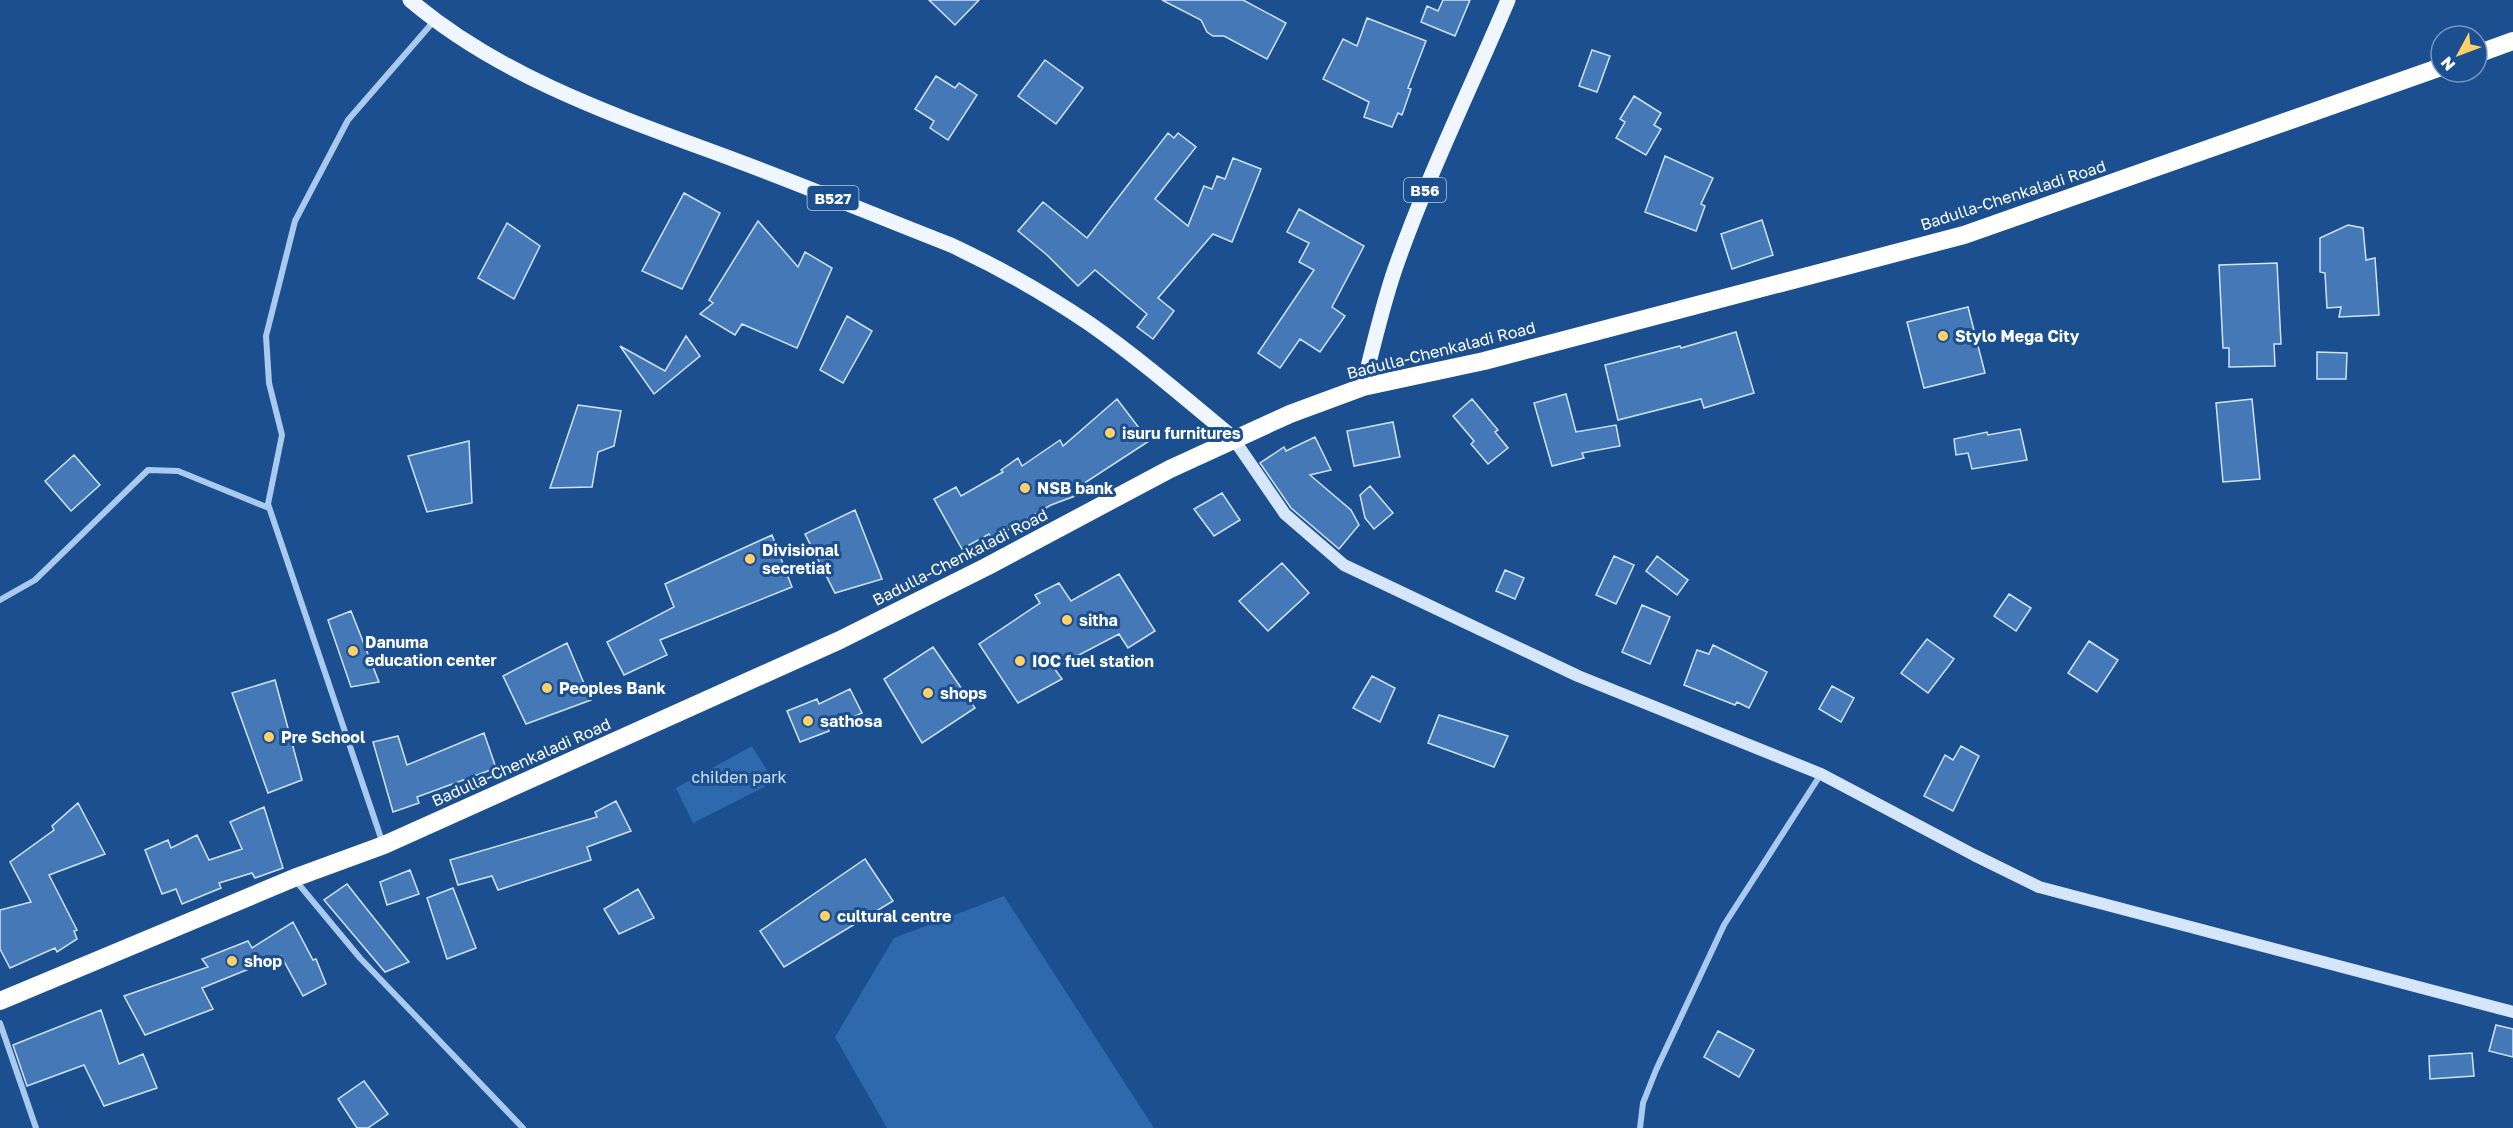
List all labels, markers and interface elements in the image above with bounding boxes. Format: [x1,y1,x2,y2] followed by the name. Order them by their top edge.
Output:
[2429,24,2489,84] north arrow
[2436,53,2459,75] text: N
[1918,156,2108,234] street label: Badulla-Chenkaladi Road
[1404,178,1446,202] road number: B56
[808,186,858,210] road number: B527
[1345,317,1537,383] street label: Badulla-Chenkaladi Road
[1955,326,2080,346] place label: Stylo Mega City
[1936,329,1950,343] marker: Stylo Mega City
[1122,423,1241,443] place label: isuru furnitures
[1103,426,1117,440] marker: isuru furnitures
[1037,478,1114,498] place label: NSB bank
[1018,481,1032,495] marker: NSB bank
[869,504,1051,610] street label: Badulla-Chenkaladi Road
[762,540,840,578] place label: Divisional secretiat
[743,552,757,566] marker: Divisional secretiat
[1079,610,1118,630] place label: sitha
[1060,613,1074,627] marker: sitha
[365,632,497,670] place label: Danuma education center
[346,644,360,658] marker: Danuma education center
[1032,651,1154,671] place label: IOC fuel station
[1013,654,1027,668] marker: IOC fuel station
[559,678,666,698] place label: Peoples Bank
[540,681,554,695] marker: Peoples Bank
[940,683,987,703] place label: shops
[921,686,935,700] marker: shops
[820,711,882,731] place label: sathosa
[428,713,614,811] street label: Badulla-Chenkaladi Road
[801,714,815,728] marker: sathosa
[281,727,366,747] place label: Pre School
[262,730,276,744] marker: Pre School
[692,767,786,787] park label: childen park
[837,906,952,926] place label: cultural centre
[818,909,832,923] marker: cultural centre
[244,951,282,971] place label: shop
[225,954,239,968] marker: shop

